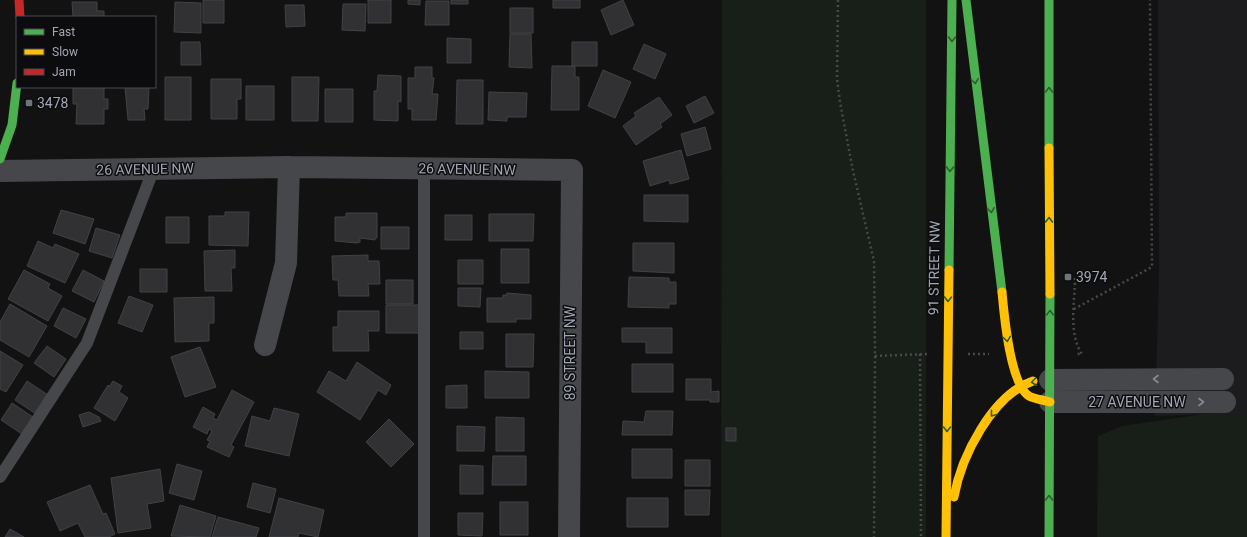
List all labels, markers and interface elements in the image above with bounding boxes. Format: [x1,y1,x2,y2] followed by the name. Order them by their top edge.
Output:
[16,16,156,88] legend
[52,25,75,39] text: Fast
[948,36,956,42] one-way arrow
[52,45,78,59] text: Slow
[52,65,76,79] text: Jam
[970,77,979,84] one-way arrow
[1045,87,1053,93] one-way arrow
[37,95,69,111] place label: 3478
[24,98,34,108] marker: 3478
[96,160,194,178] street label: 26 AVENUE NW
[418,160,516,178] street label: 26 AVENUE NW
[946,166,954,172] one-way arrow
[986,206,995,213] one-way arrow
[1045,217,1053,223] one-way arrow
[925,220,943,315] street label: 91 STREET NW
[1076,269,1108,285] place label: 3974
[1063,272,1073,282] marker: 3974
[944,296,952,302] one-way arrow
[562,305,578,400] street label: 89 STREET NW
[1046,310,1054,316] one-way arrow
[1002,335,1011,342] one-way arrow
[1153,375,1159,383] one-way arrow
[1031,377,1037,386] one-way arrow
[1088,394,1186,410] street label: 27 AVENUE NW
[1198,398,1204,406] one-way arrow
[991,409,998,416] one-way arrow
[943,426,951,432] one-way arrow
[1045,495,1053,501] one-way arrow

